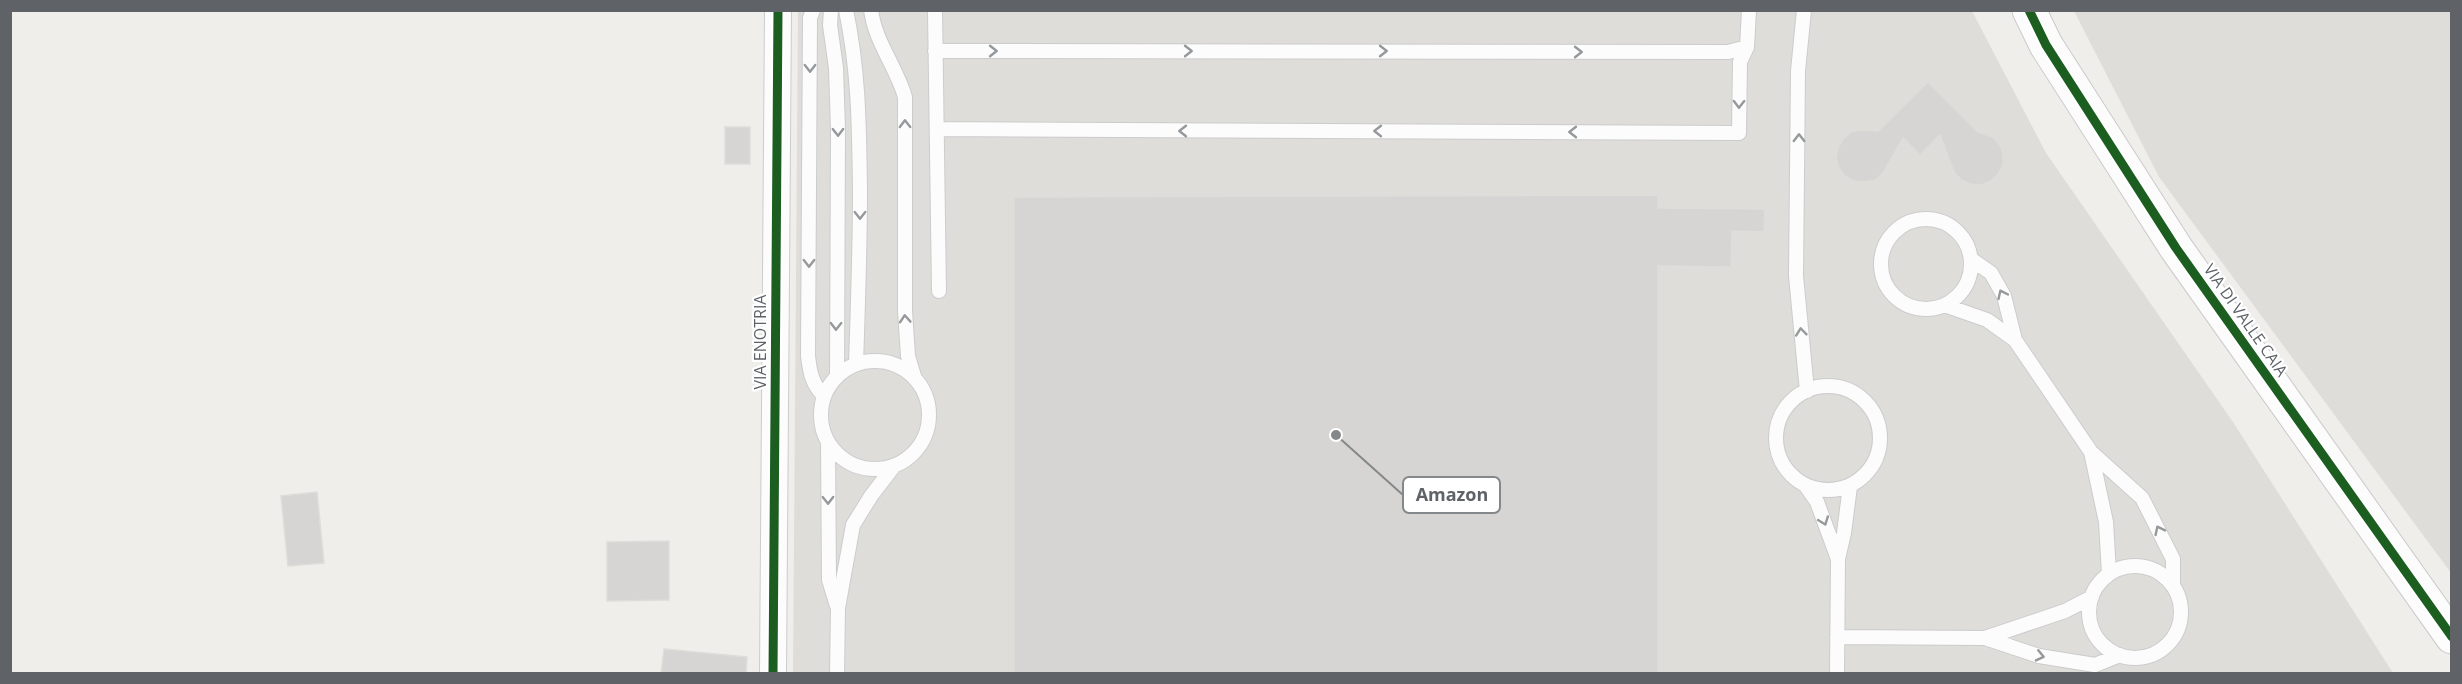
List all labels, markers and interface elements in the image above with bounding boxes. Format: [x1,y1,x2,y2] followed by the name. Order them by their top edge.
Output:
[989,45,998,57] one-way arrow
[1184,45,1193,57] one-way arrow
[1379,45,1388,57] one-way arrow
[1574,46,1583,58] one-way arrow
[804,64,816,73] one-way arrow
[1733,99,1745,108] one-way arrow
[899,119,911,128] one-way arrow
[1179,124,1188,137] one-way arrow
[1374,125,1383,138] one-way arrow
[1569,126,1578,138] one-way arrow
[832,127,844,136] one-way arrow
[1793,133,1805,142] one-way arrow
[854,210,866,219] one-way arrow
[803,259,815,268] one-way arrow
[2199,259,2294,381] street label: VIA DI VALLE CAIA
[1997,290,2009,301] one-way arrow
[749,294,771,389] street label: VIA ENOTRIA
[899,314,912,323] one-way arrow
[830,322,842,331] one-way arrow
[1795,328,1808,337] one-way arrow
[1403,477,1500,513] callout: Amazon
[1416,482,1488,506] text: Amazon
[822,496,834,505] one-way arrow
[1817,515,1830,526] one-way arrow
[2155,525,2167,536] one-way arrow
[2035,648,2045,661] one-way arrow

